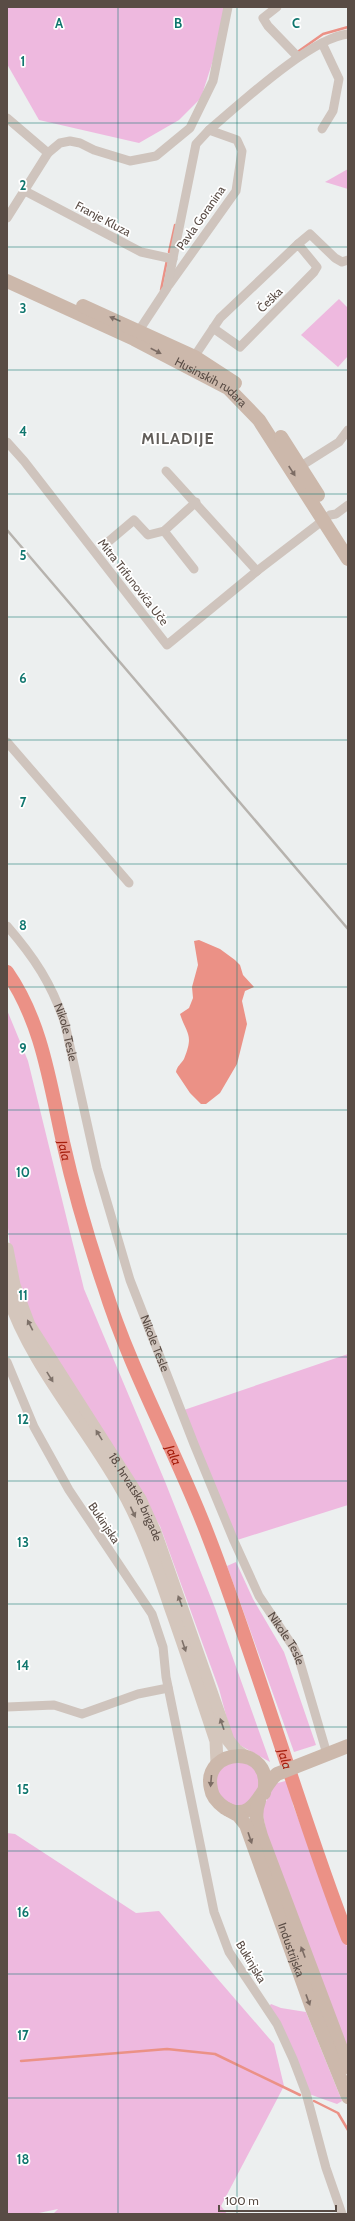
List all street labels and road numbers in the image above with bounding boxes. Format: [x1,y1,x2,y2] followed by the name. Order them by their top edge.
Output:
[173,182,228,253] street label: Pavla Goranina
[73,198,134,240] street label: Franje Kluza
[254,284,286,315] street label: Češka
[172,354,251,410] street label: Husinskih rudara
[95,535,172,628] street label: Mitra Trifunovića Uče
[51,1001,81,1063] street label: Nikole Tesle
[137,1313,173,1374] street label: Nikole Tesle
[105,1450,166,1543] street label: 18. hrvatske brigade
[85,1499,124,1546] street label: Bukinjska
[265,1609,308,1666] street label: Nikole Tesle
[275,1920,308,1979] street label: Industrijska
[233,1938,270,1986] street label: Bukinjska

